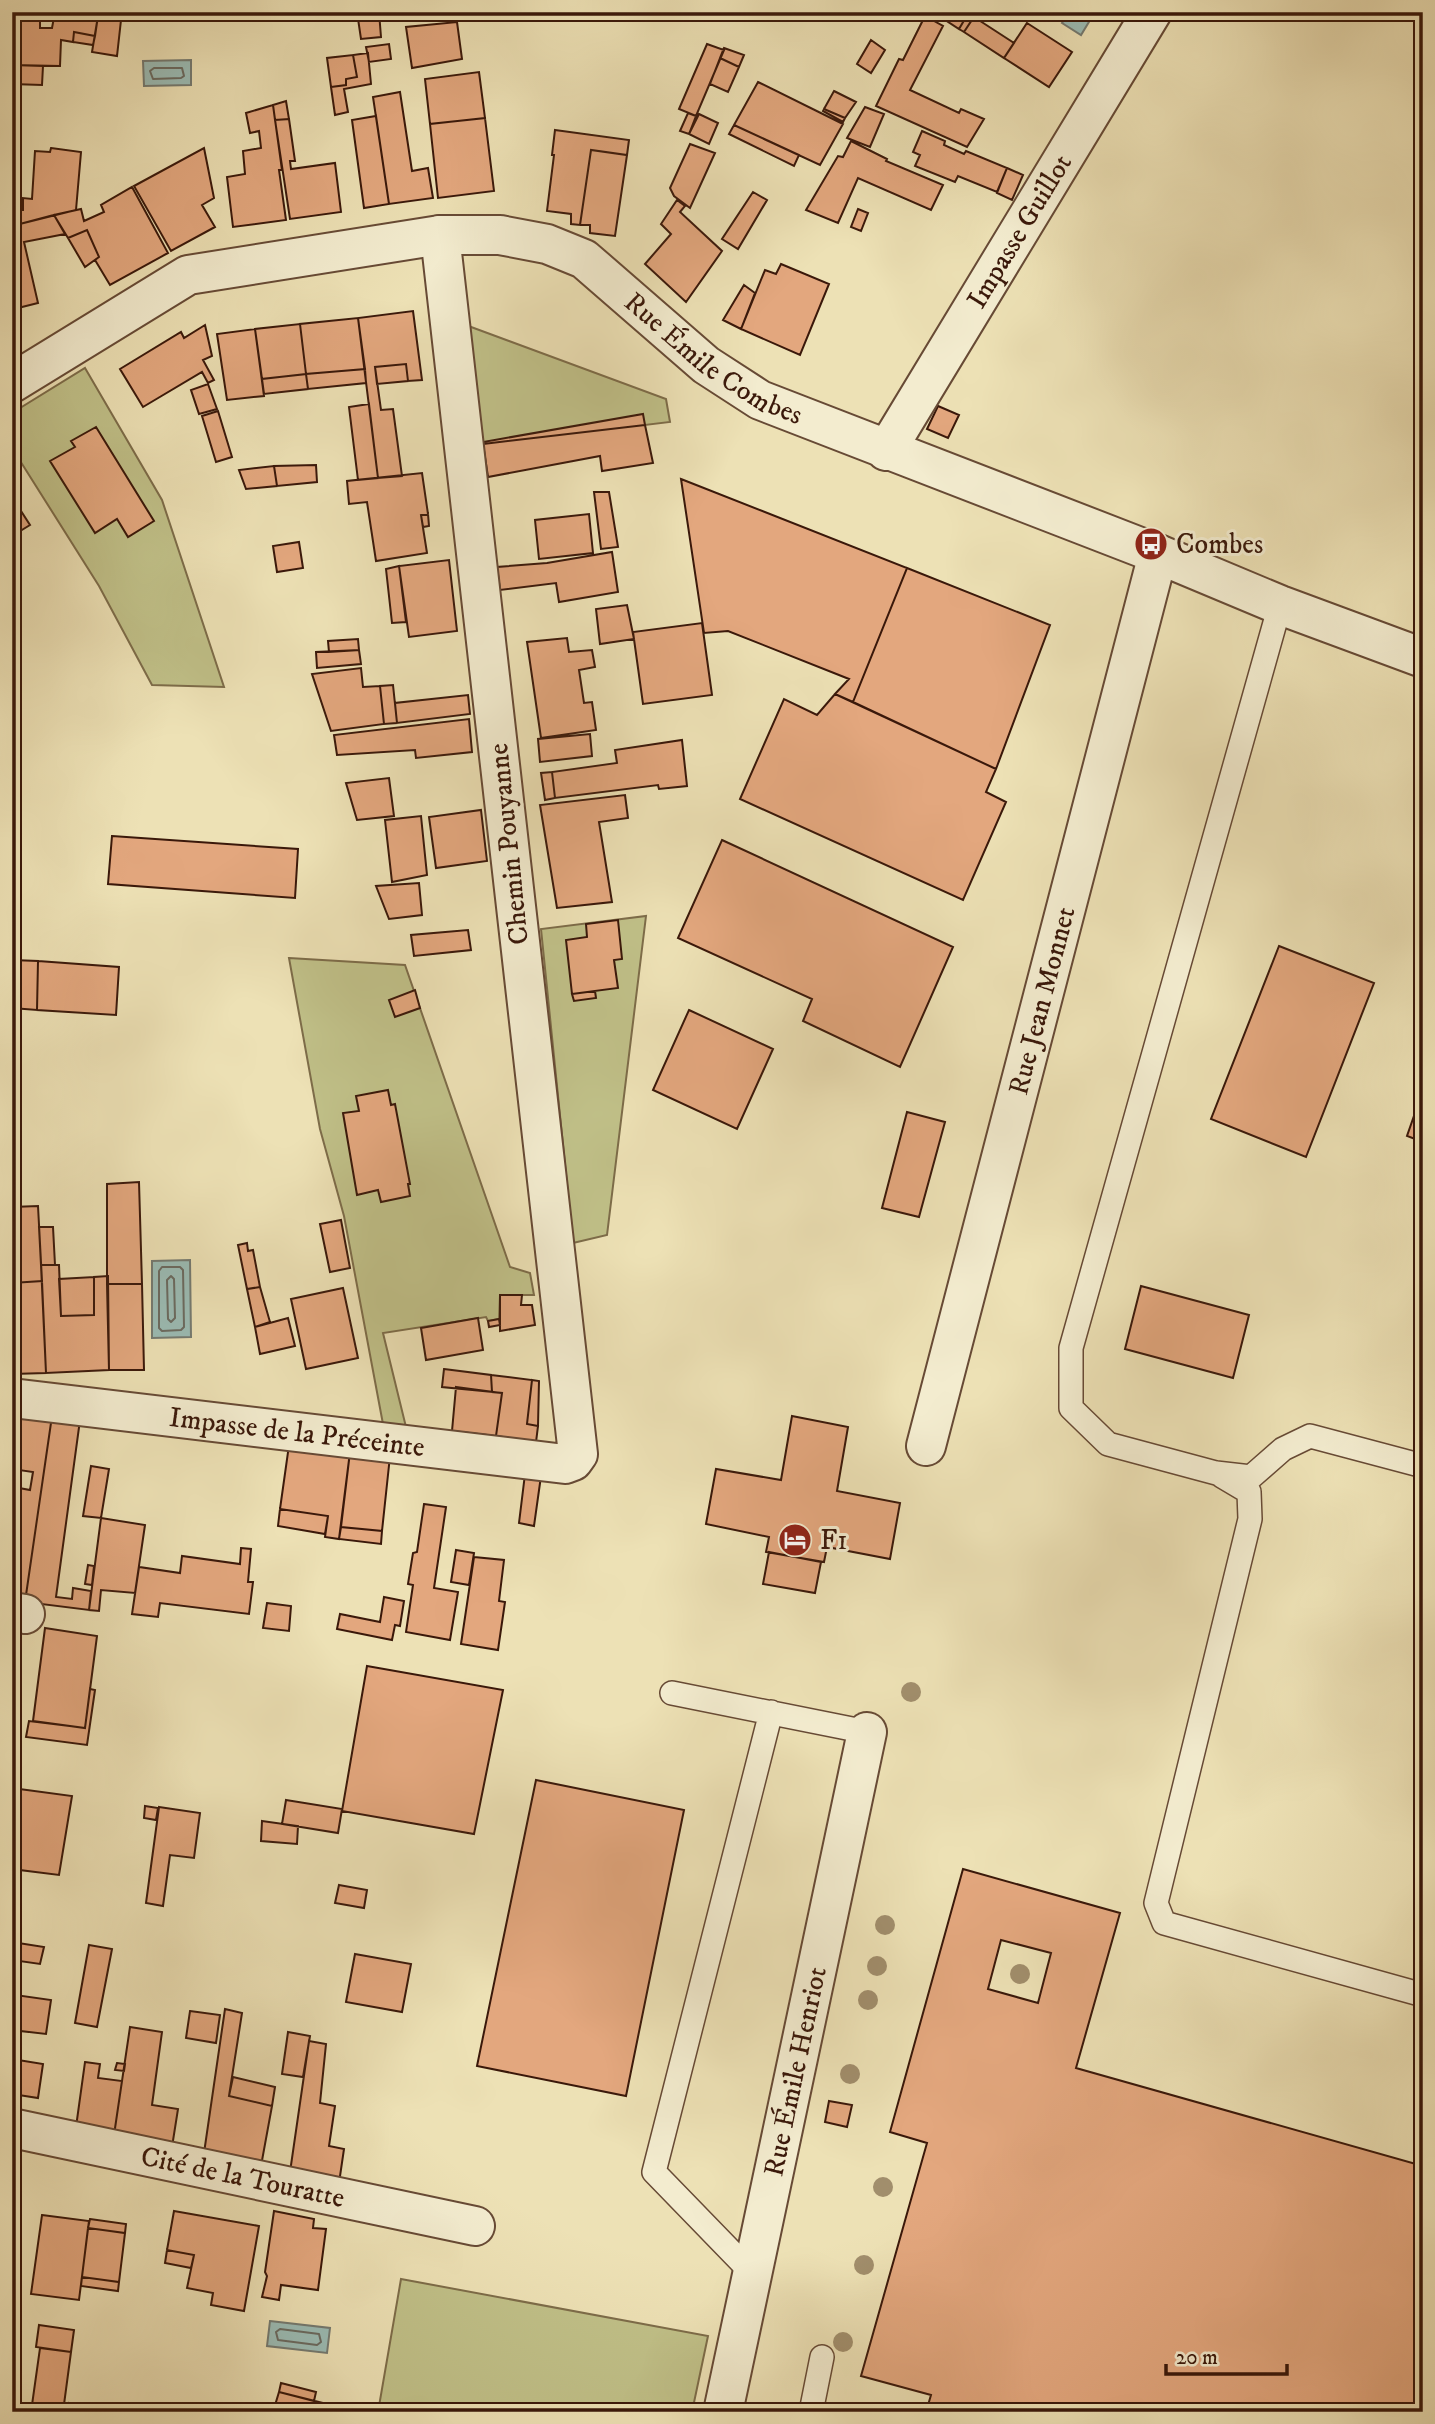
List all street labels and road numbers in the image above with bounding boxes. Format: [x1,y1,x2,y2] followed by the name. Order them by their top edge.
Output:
[959,147,1079,315] street label: Impasse Guillot
[617,285,807,432] street label: Rue Émile Combes
[481,741,537,947] street label: Chemin Pouyanne
[1001,903,1083,1099] street label: Rue Jean Monnet
[167,1399,427,1465] street label: Impasse de la Préceinte
[756,1964,834,2180] street label: Rue Émile Henriot
[138,2138,348,2215] street label: Cité de la Touratte

